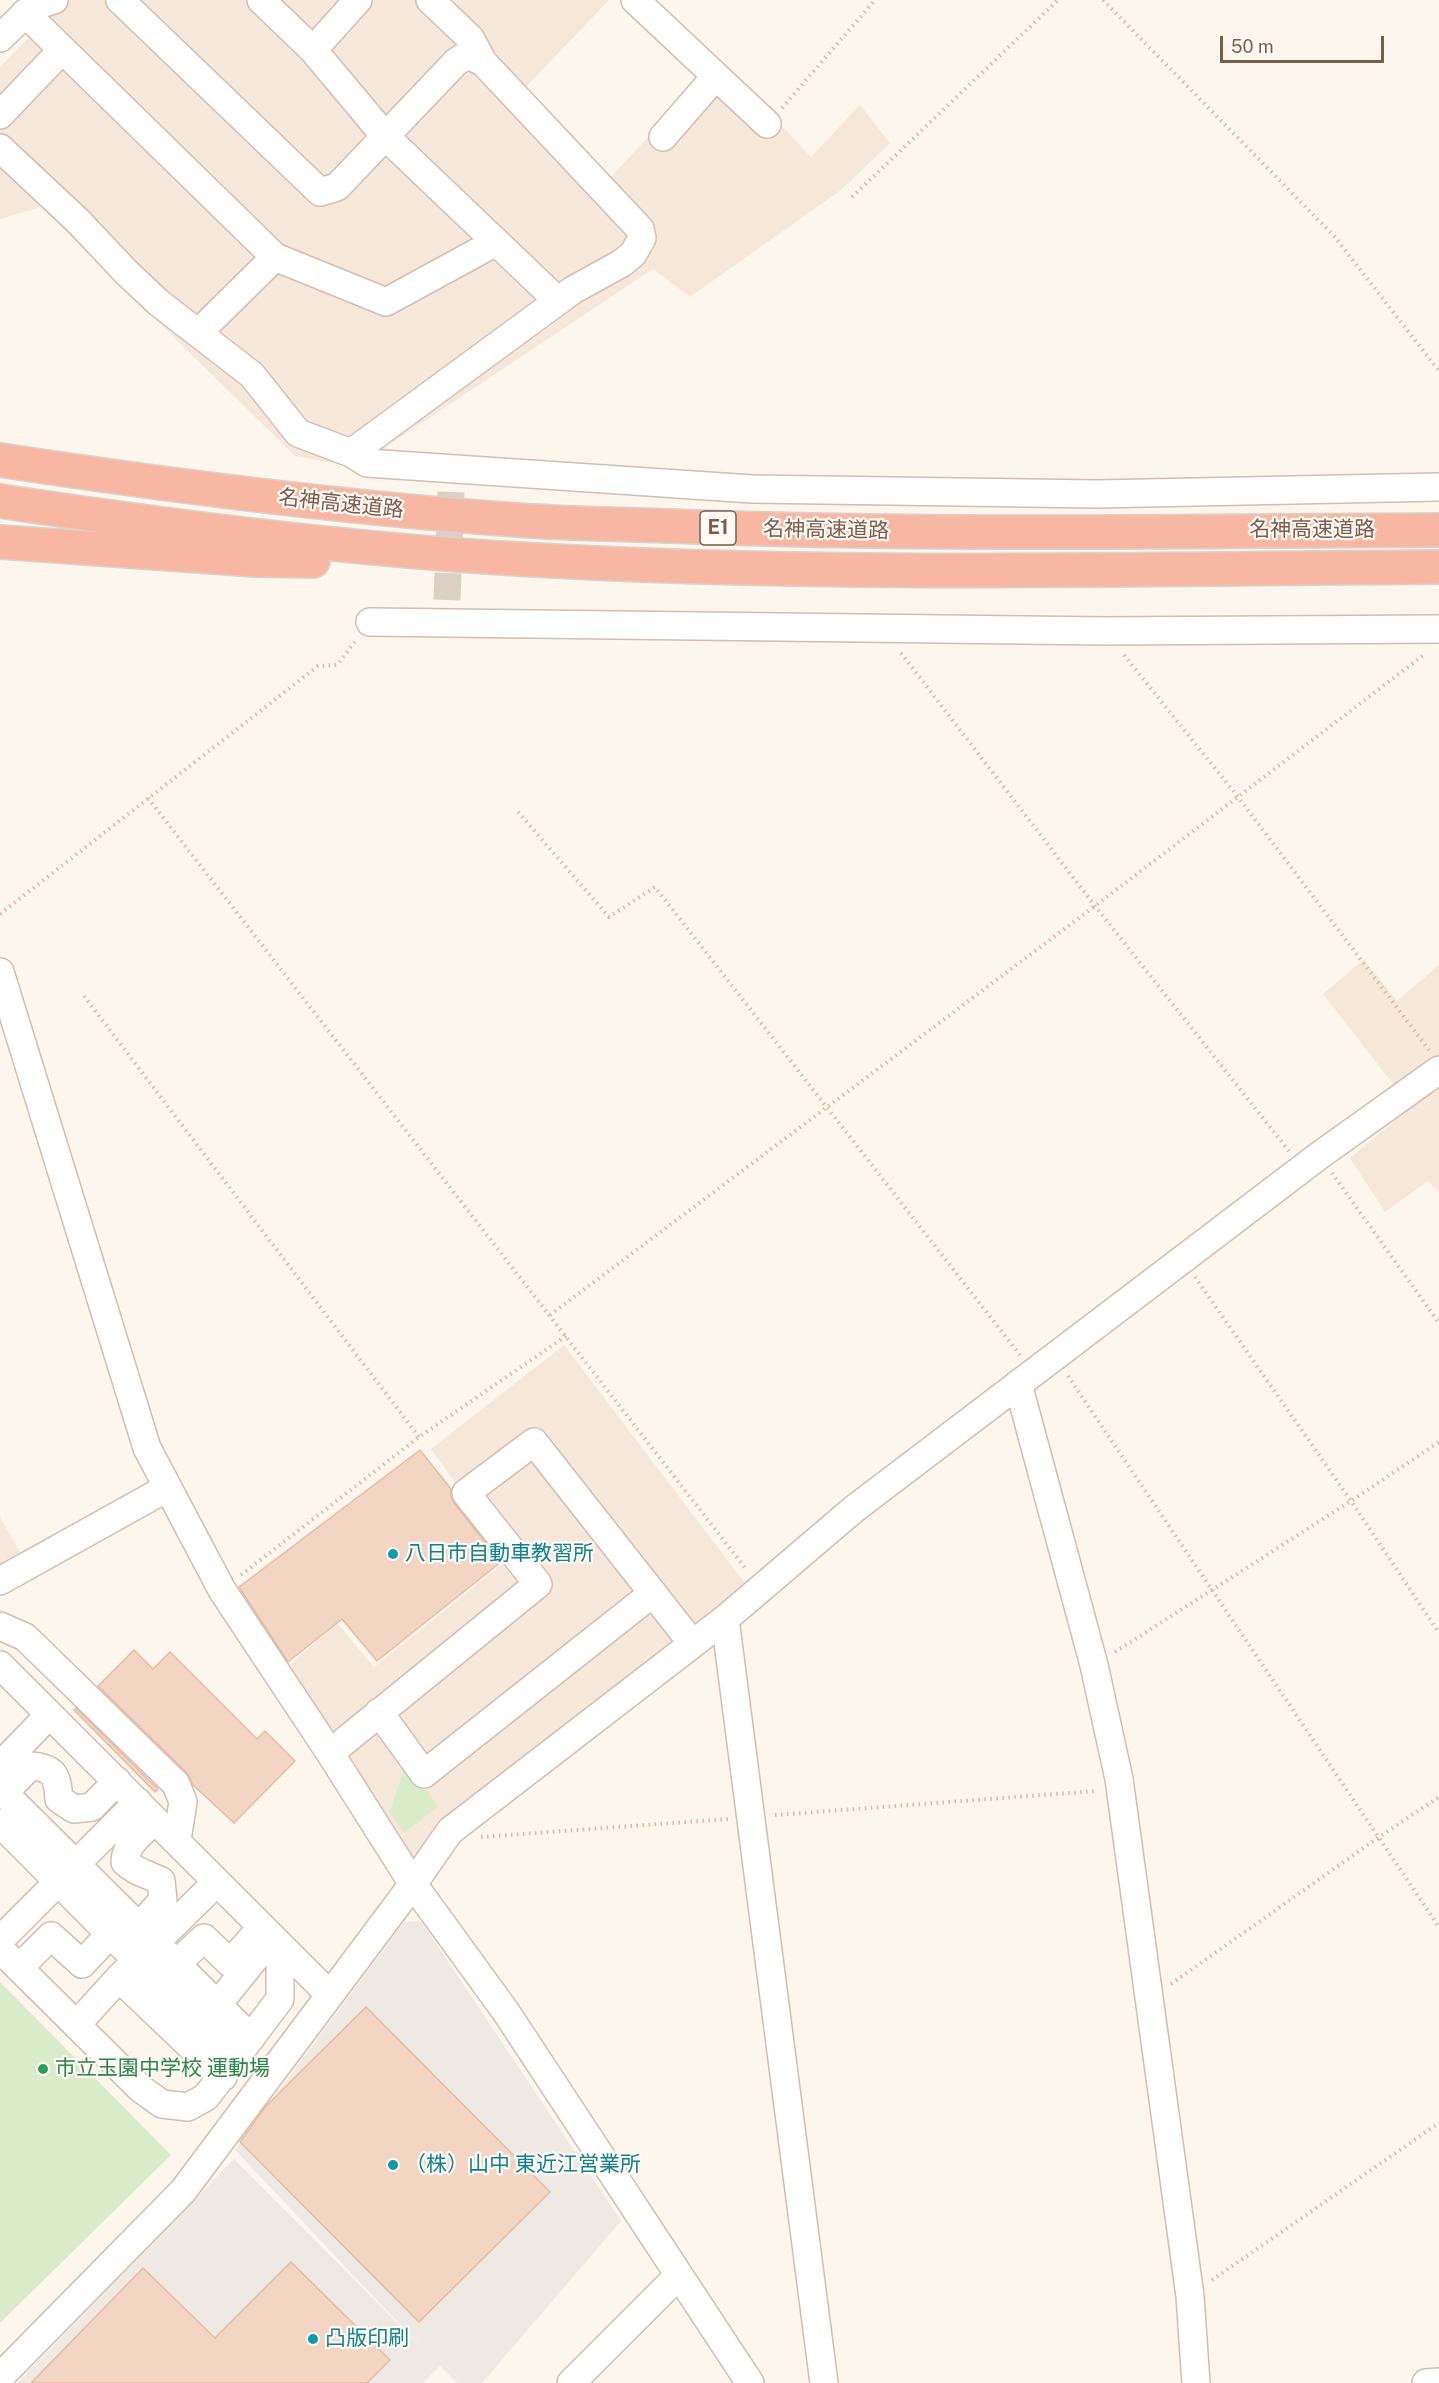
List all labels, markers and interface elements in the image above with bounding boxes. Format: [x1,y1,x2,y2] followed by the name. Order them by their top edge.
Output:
[1223,24,1386,62] scale bar
[1231,36,1274,57] text: 50 m
[277,485,405,523] street label: 名神高速道路
[700,511,736,545] road number: E1
[763,516,889,544] street label: 名神高速道路
[1249,517,1375,543] street label: 名神高速道路
[405,1541,594,1567] place label: 八日市自動車教習所
[386,1547,400,1561] marker: 八日市自動車教習所
[55,2056,270,2082] place label: 市立玉園中学校 運動場
[36,2062,50,2076] marker: 市立玉園中学校 運動場
[405,2152,641,2178] place label: （株）山中 東近江営業所
[386,2158,400,2172] marker: （株）山中 東近江営業所
[325,2326,409,2352] place label: 凸版印刷
[306,2332,320,2346] marker: 凸版印刷

